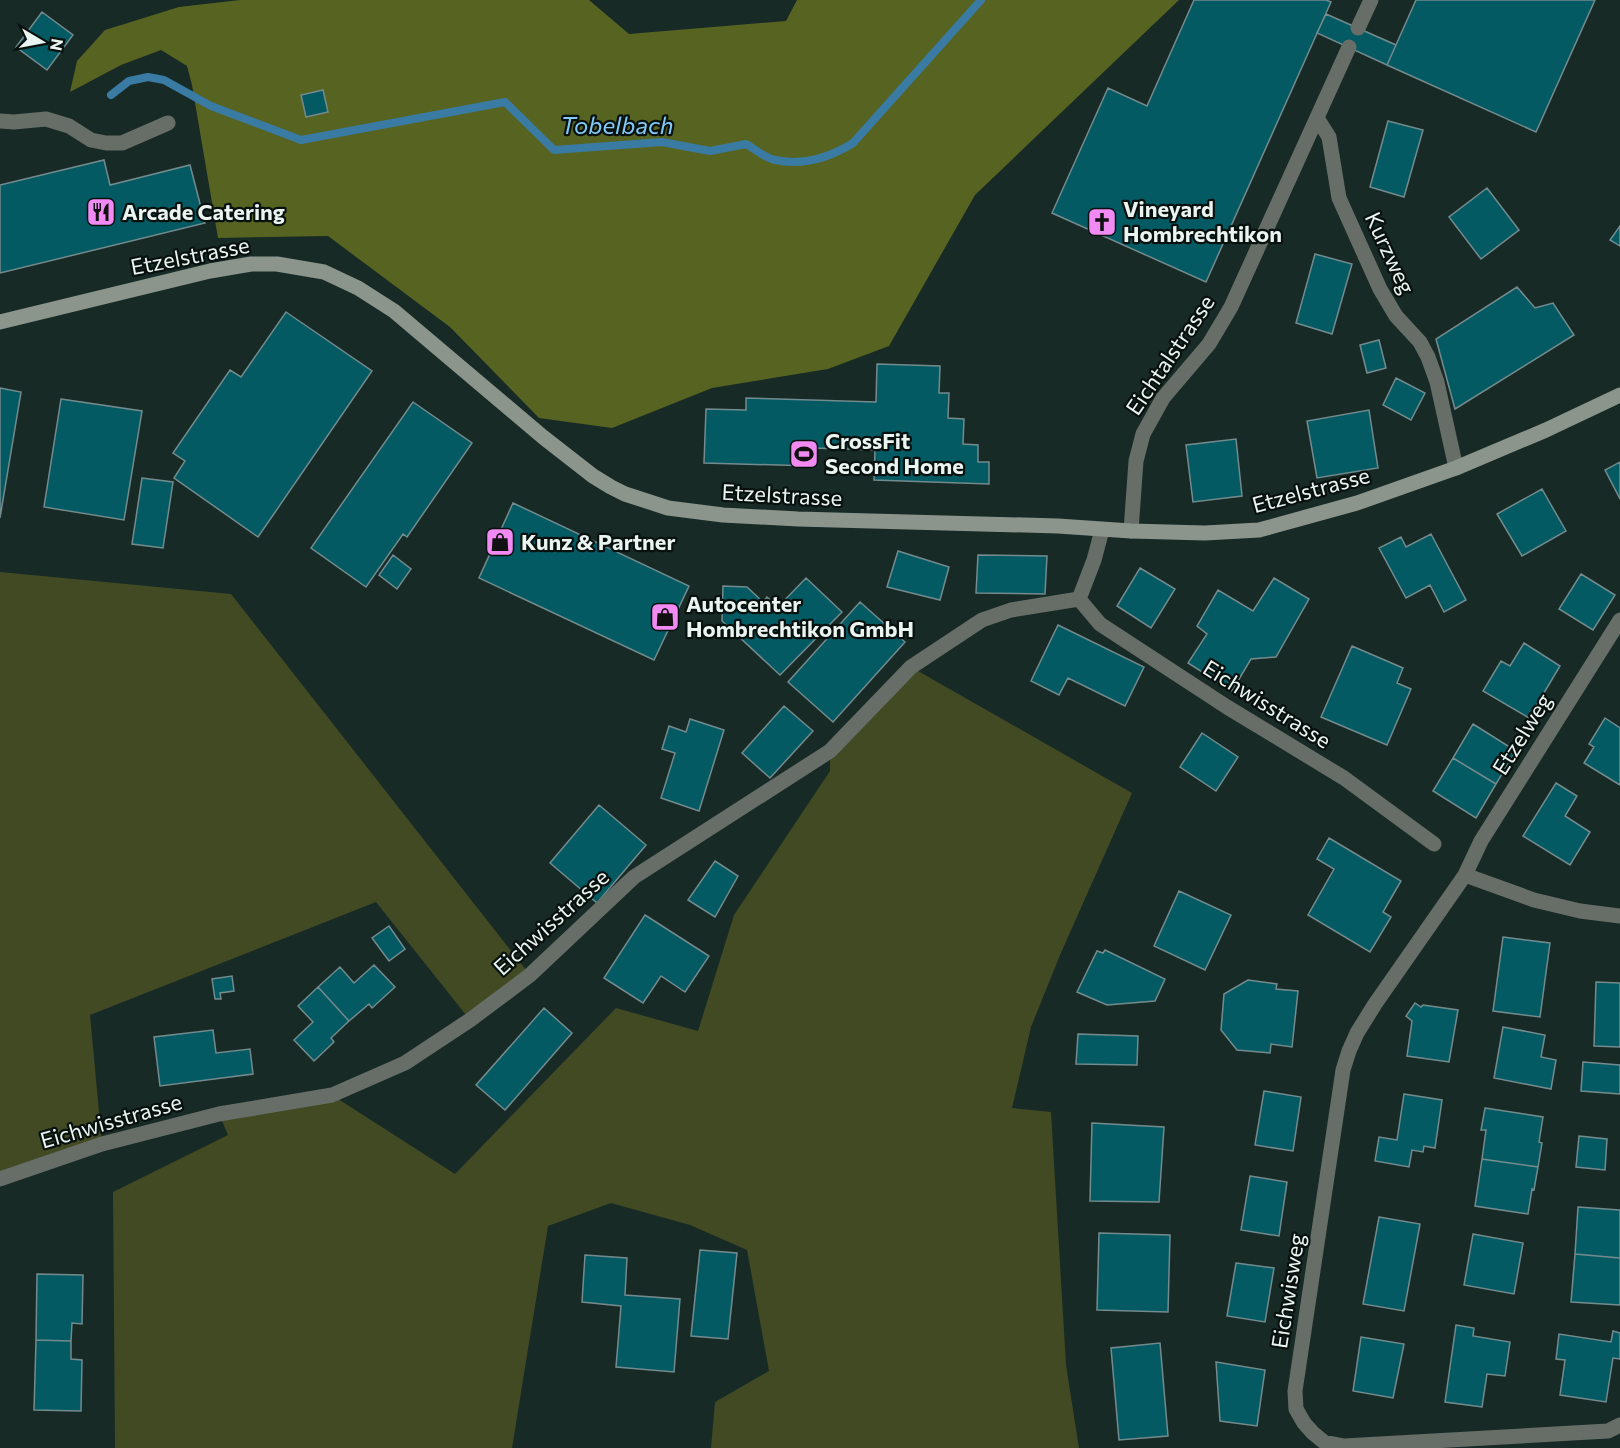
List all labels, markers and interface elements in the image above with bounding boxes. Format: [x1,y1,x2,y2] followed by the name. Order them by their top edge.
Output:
[12,12,72,72] north arrow
[47,37,68,52] text: N
[560,110,674,139] water label: Tobelbach
[1123,195,1282,247] place label: Vineyard Hombrechtikon
[85,196,117,228] restaurant icon: Arcade Catering
[122,198,285,225] place label: Arcade Catering
[1086,206,1118,238] church icon: Vineyard Hombrechtikon
[1360,208,1421,298] street label: Kurzweg
[128,231,252,280] street label: Etzelstrasse
[1120,290,1220,420] street label: Eichtalstrasse
[825,427,964,479] place label: CrossFit Second Home
[788,438,820,470] sports icon: CrossFit Second Home
[1249,461,1373,518] street label: Etzelstrasse
[721,478,843,511] street label: Etzelstrasse
[484,526,516,558] shop icon: Kunz & Partner
[521,528,675,555] place label: Kunz & Partner
[686,590,914,642] place label: Autocenter Hombrechtikon GmbH
[649,601,681,633] shop icon: Autocenter Hombrechtikon GmbH
[1198,653,1336,754] street label: Eichwisstrasse
[1486,688,1557,779] street label: Etzelweg
[487,863,614,980] street label: Eichwisstrasse
[37,1087,185,1154] street label: Eichwisstrasse
[1265,1232,1310,1350] street label: Eichwisweg

